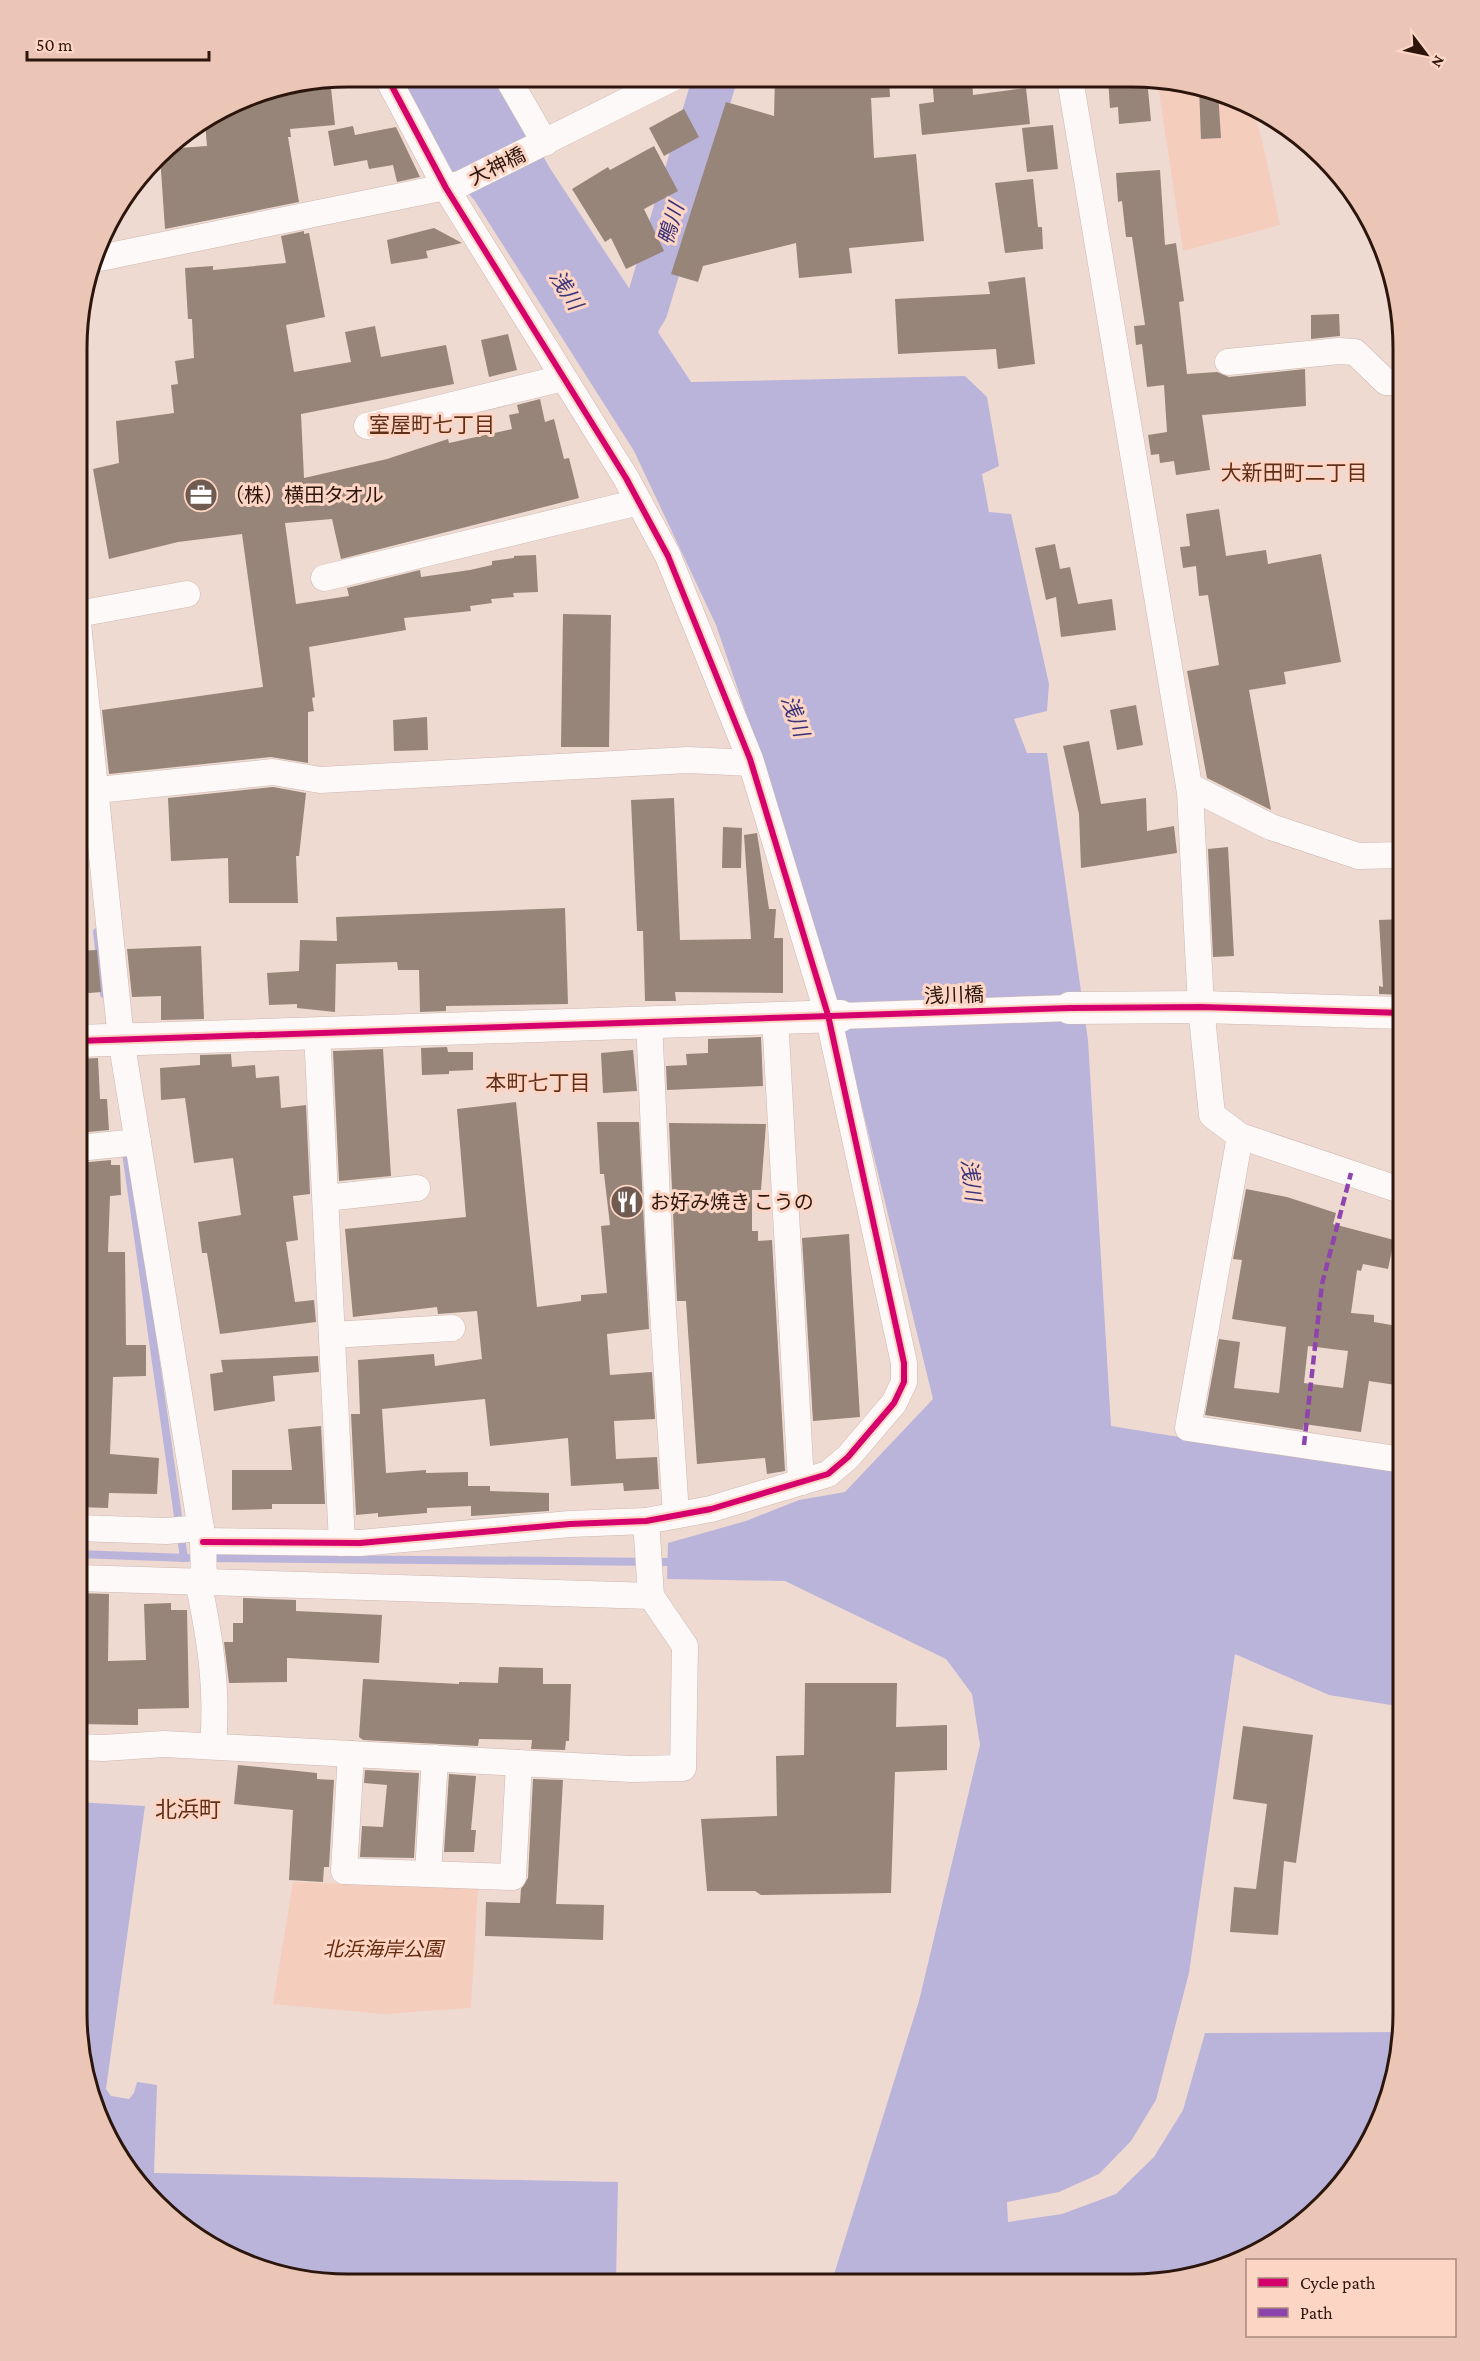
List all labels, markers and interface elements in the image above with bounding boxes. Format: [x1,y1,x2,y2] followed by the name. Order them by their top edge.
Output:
[27,24,208,62] scale bar
[1396,24,1456,84] north arrow
[36,35,73,55] text: 50 m
[1428,53,1448,71] text: N
[465,143,529,189] street label: 大神橋
[653,198,689,248] water label: 鴨川
[545,266,588,316] water label: 浅川
[369,413,495,437] district label: 室屋町七丁目
[1221,461,1368,485] district label: 大新田町二丁目
[183,477,219,513] office icon: （株）横田タオル
[224,484,384,506] place label: （株）横田タオル
[777,692,814,742] water label: 浅川
[924,983,984,1007] street label: 浅川橋
[486,1071,591,1095] district label: 本町七丁目
[957,1158,986,1204] water label: 浅川
[609,1184,645,1220] restaurant icon: お好み焼き こうの
[650,1191,814,1213] place label: お好み焼き こうの
[155,1797,221,1822] district label: 北浜町
[323,1938,446,1960] park label: 北浜海岸公園
[1246,2259,1456,2337] legend
[1300,2273,1376,2293] text: Cycle path
[1300,2303,1333,2323] text: Path

